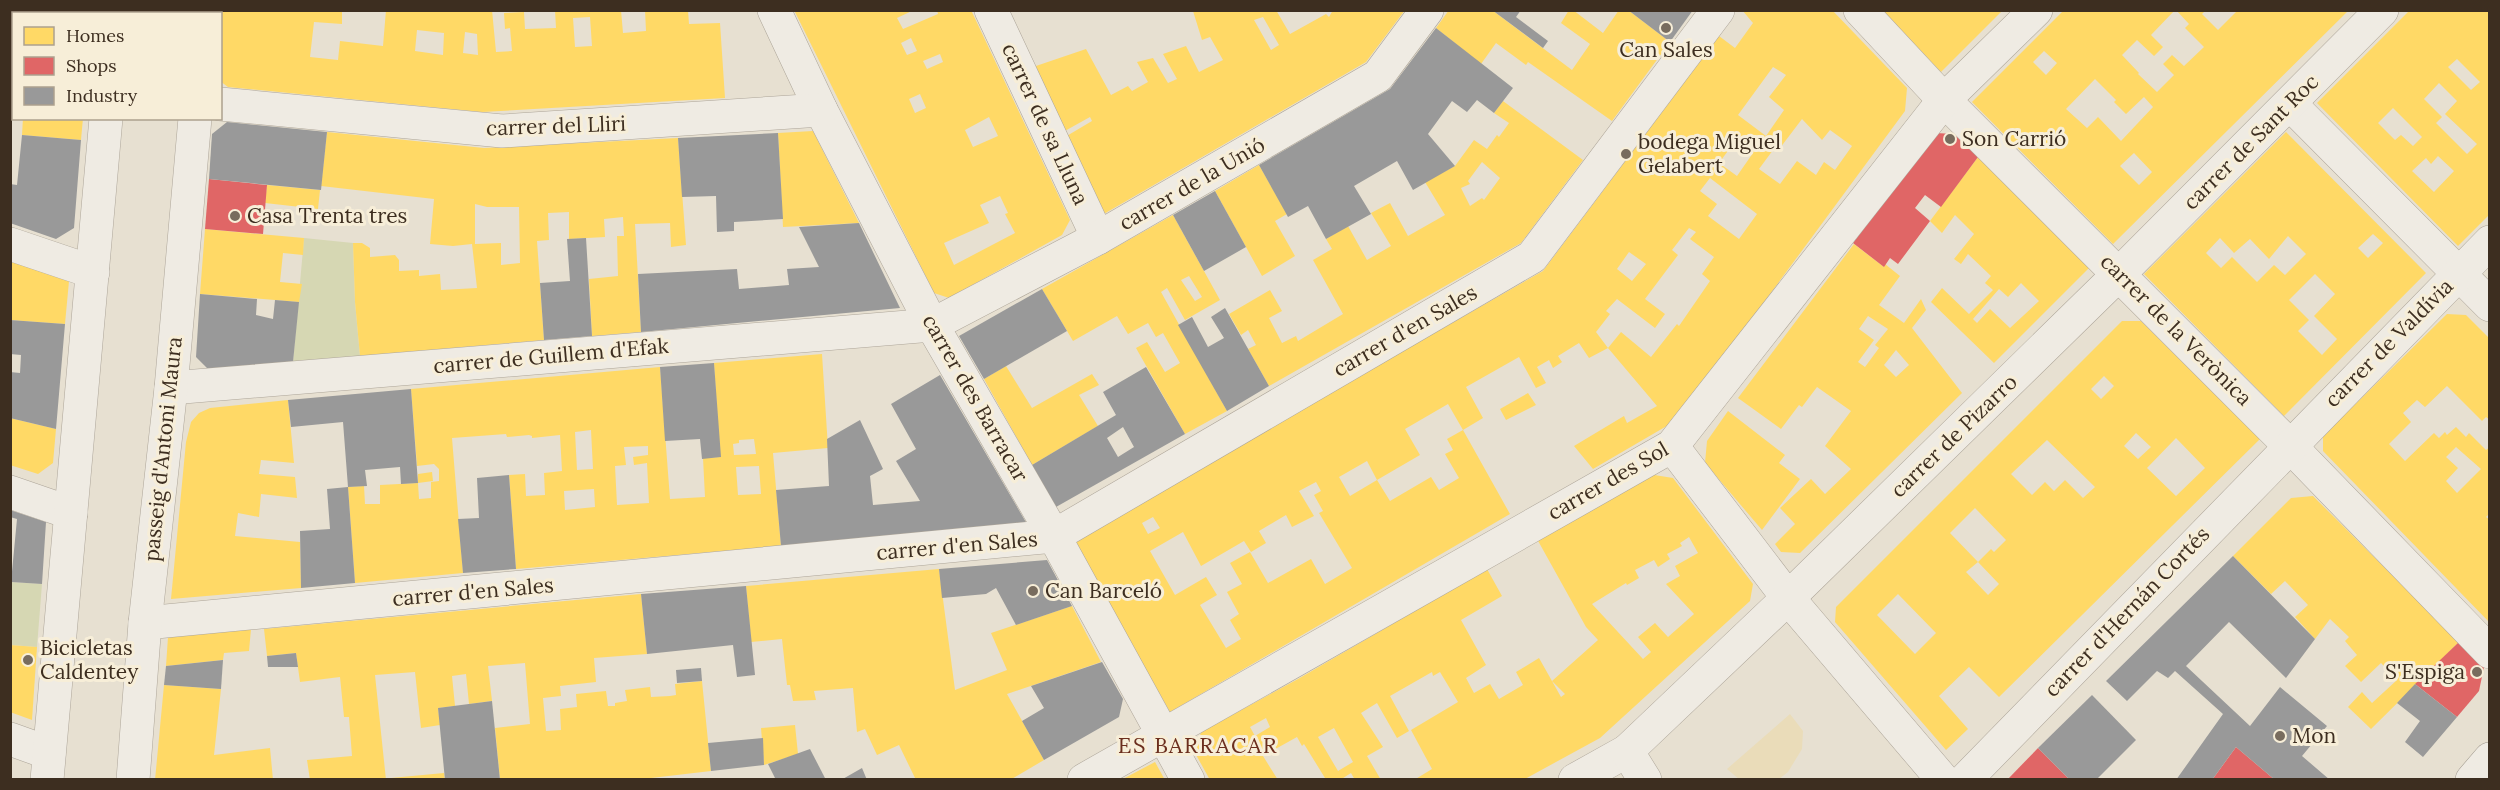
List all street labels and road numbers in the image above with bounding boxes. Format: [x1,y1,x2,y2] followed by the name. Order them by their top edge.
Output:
[996,39,1095,209] street label: carrer de sa Lluna
[2177,68,2324,215] street label: carrer de Sant Roc
[486,110,626,141] street label: carrer del Lliri
[1114,131,1270,236] street label: carrer de la Unió
[2095,248,2258,411] street label: carrer de la Verònica
[2319,273,2459,413] street label: carrer de Valdívia
[1328,278,1482,383] street label: carrer d'en Sales
[916,309,1034,486] street label: carrer des Barracar
[432,332,670,379] street label: carrer de Guillem d'Efak
[137,335,188,563] street label: passeig d'Antoni Maura
[1885,368,2023,503] street label: carrer de Pizarro
[1543,435,1673,526] street label: carrer des Sol
[2038,521,2215,703] street label: carrer d'Hernán Cortés
[875,525,1039,566] street label: carrer d'en Sales
[391,571,555,612] street label: carrer d'en Sales

